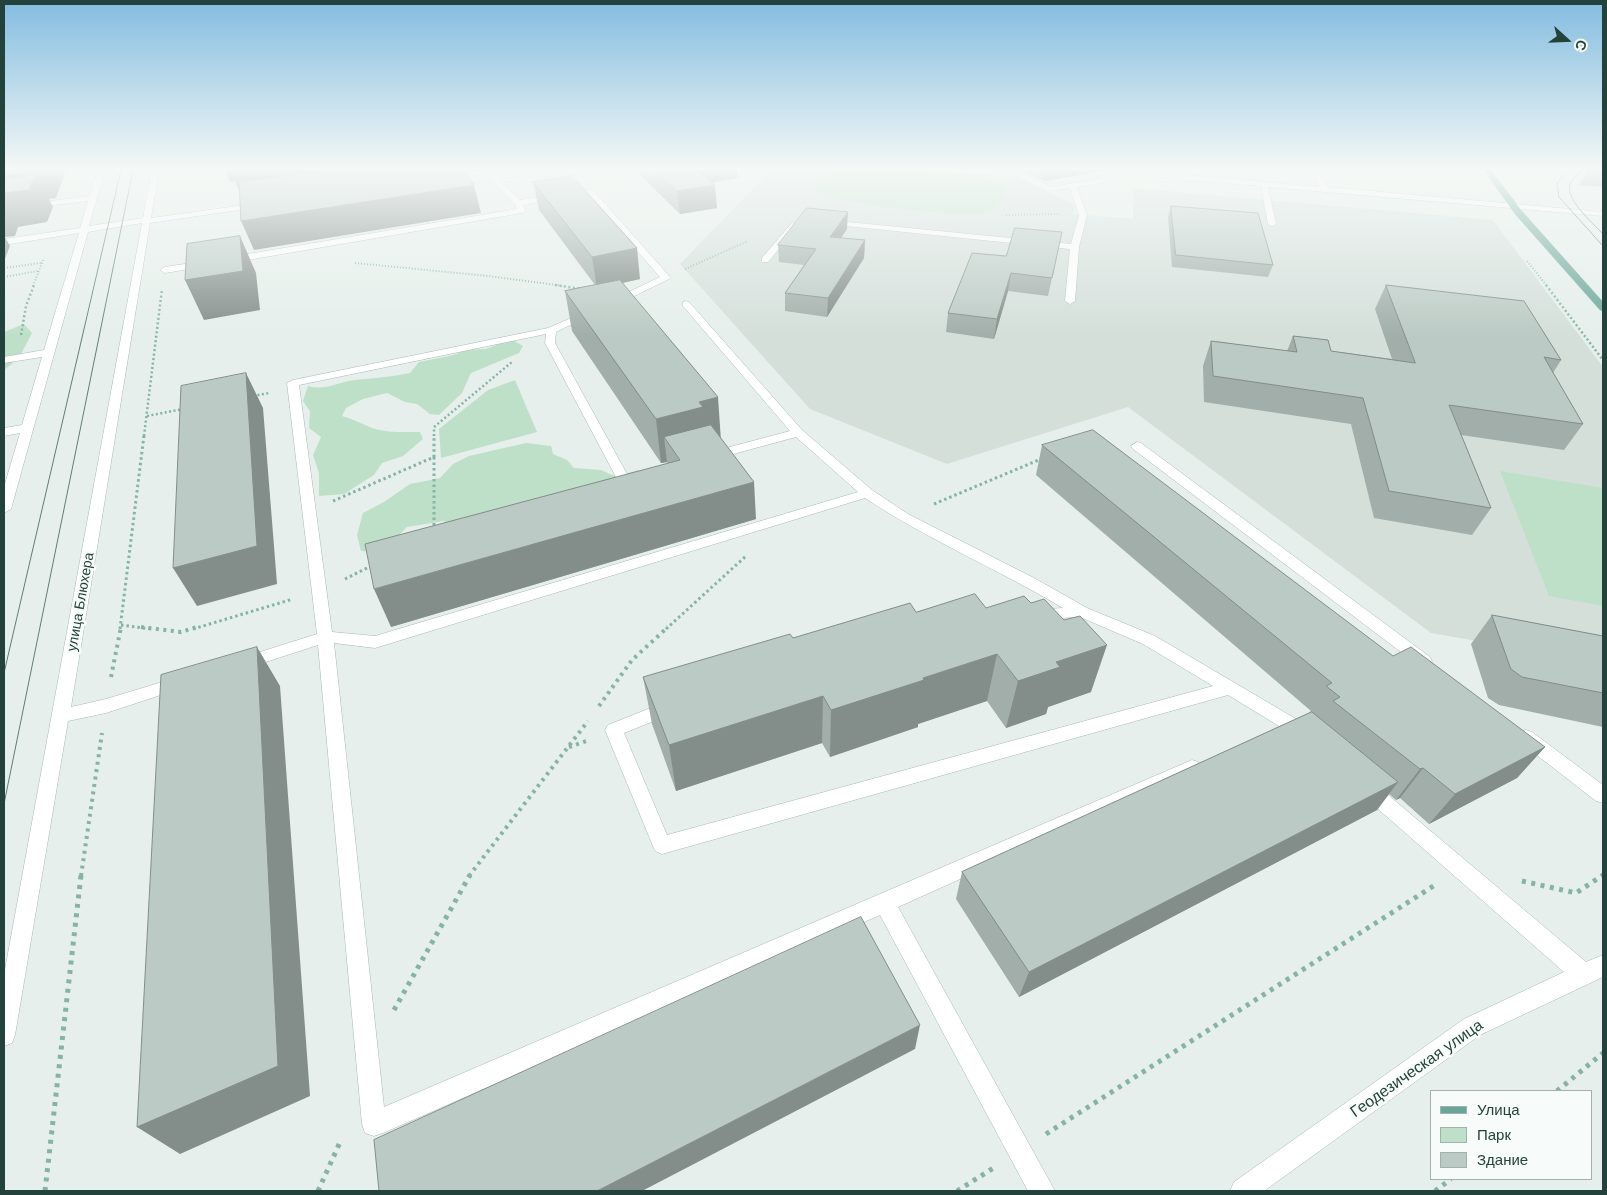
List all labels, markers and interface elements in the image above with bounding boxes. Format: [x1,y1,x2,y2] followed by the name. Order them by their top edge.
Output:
[1542,15,1592,65] north arrow
[1572,38,1590,53] text: С
[64,551,98,653] street label: улица Блюхера
[1347,1016,1487,1122] street label: Геодезическая улица
[1430,1090,1592,1180] legend
[1477,1101,1520,1118] text: Улица
[1477,1126,1511,1143] text: Парк
[1477,1151,1528,1168] text: Здание

